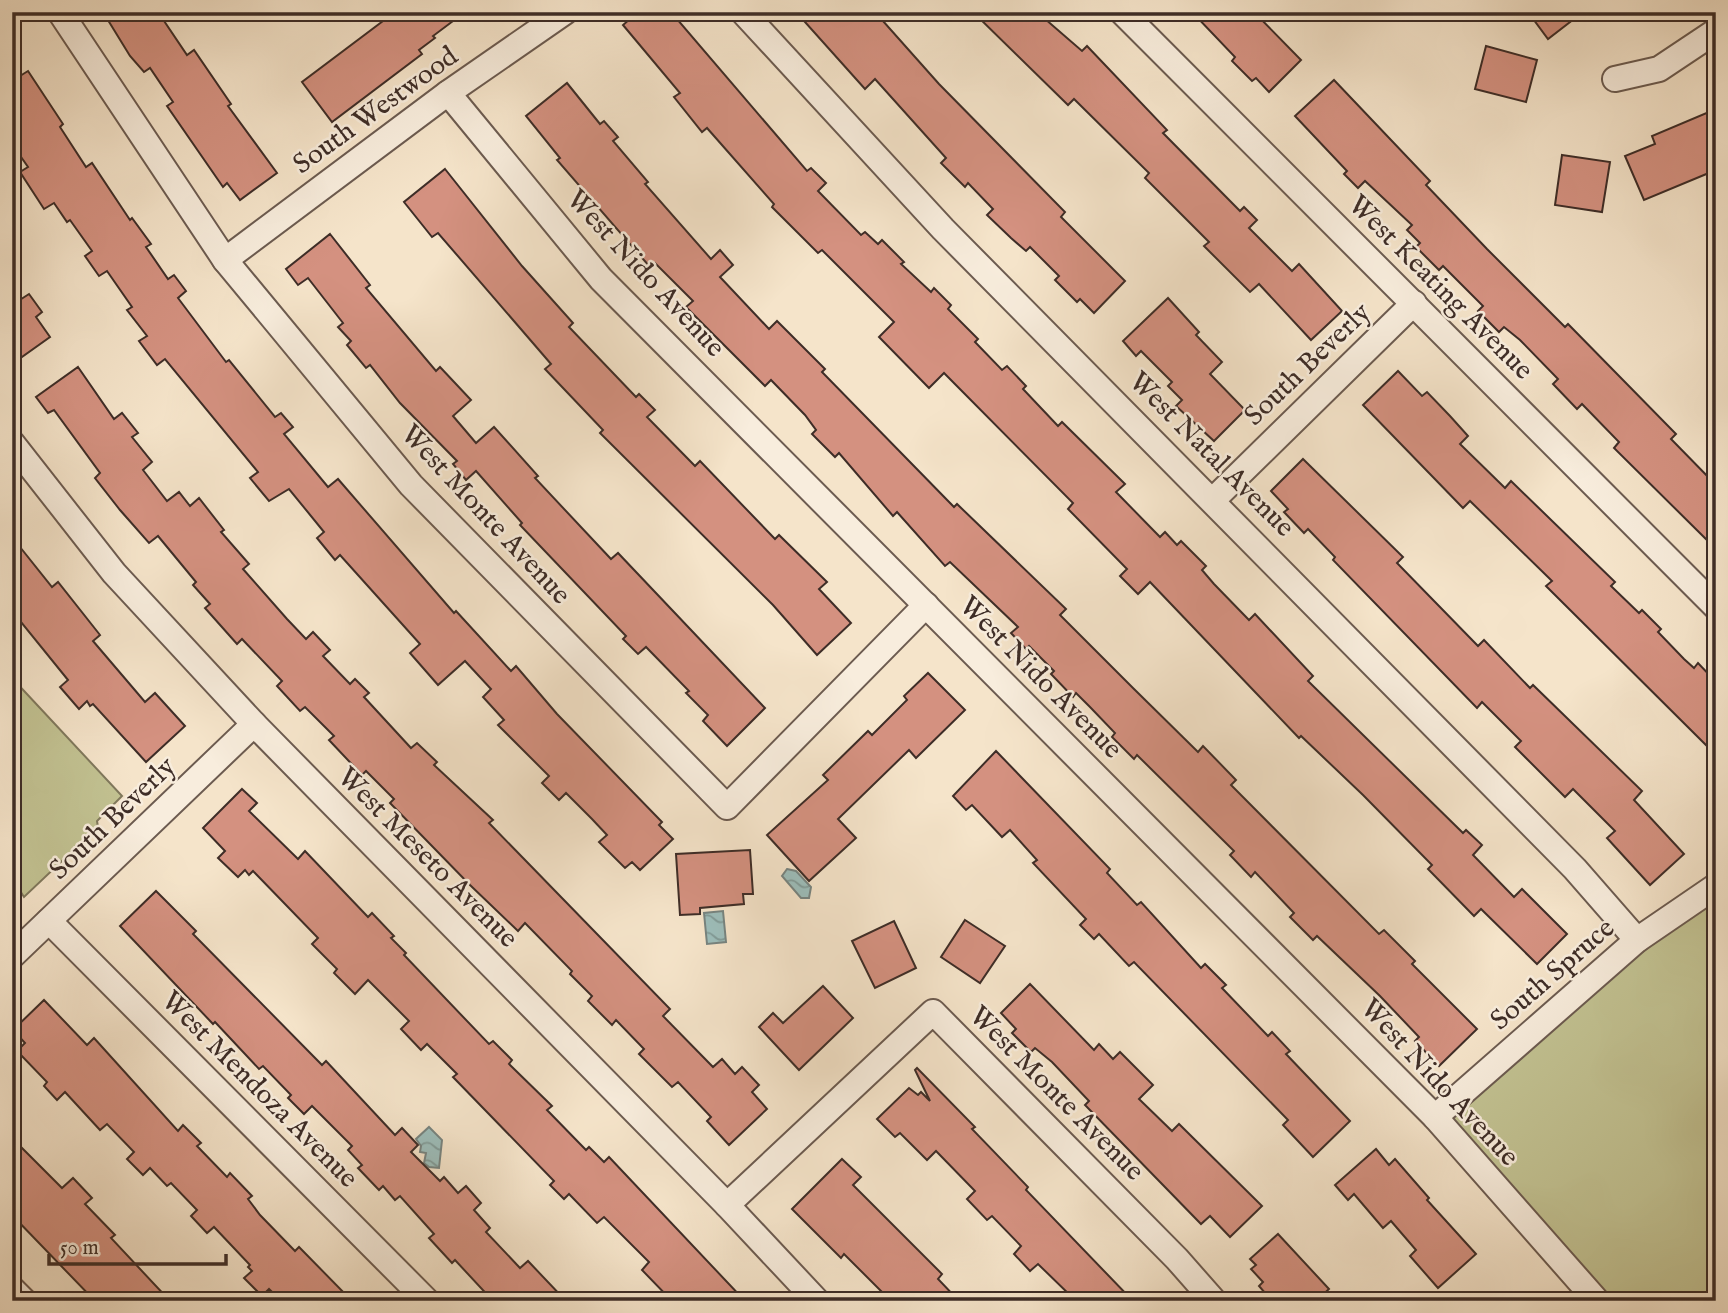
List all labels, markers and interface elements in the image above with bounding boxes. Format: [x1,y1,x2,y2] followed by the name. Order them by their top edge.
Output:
[287,39,465,183] street label: South Westwood
[558,183,732,365] street label: West Nido Avenue
[1340,188,1540,388] street label: West Keating Avenue
[1237,296,1379,434] street label: South Beverly
[1121,365,1301,545] street label: West Natal Avenue
[393,418,578,613] street label: West Monte Avenue
[951,589,1129,767] street label: West Nido Avenue
[42,750,184,888] street label: South Beverly
[329,760,525,956] street label: West Meseto Avenue
[1484,911,1623,1039] street label: South Spruce
[153,984,365,1196] street label: West Mendoza Avenue
[1352,992,1526,1174] street label: West Nido Avenue
[961,999,1151,1189] street label: West Monte Avenue
[49,1222,226,1266] scale bar
[60,1235,99,1262] text: 50 m

